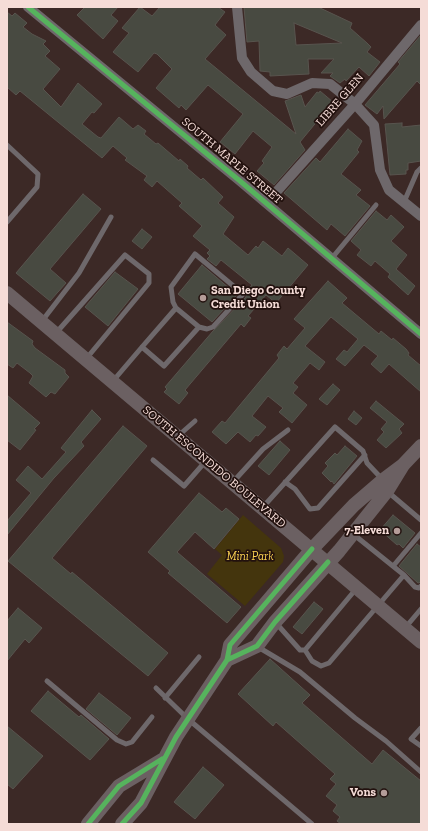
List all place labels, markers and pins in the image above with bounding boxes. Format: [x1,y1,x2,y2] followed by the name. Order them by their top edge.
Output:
[211,284,305,312] place label: San Diego County Credit Union
[198,293,208,303] marker: San Diego County Credit Union
[344,524,389,538] place label: 7-Eleven
[392,526,402,536] marker: 7-Eleven
[350,786,376,800] place label: Vons
[379,788,389,798] marker: Vons

